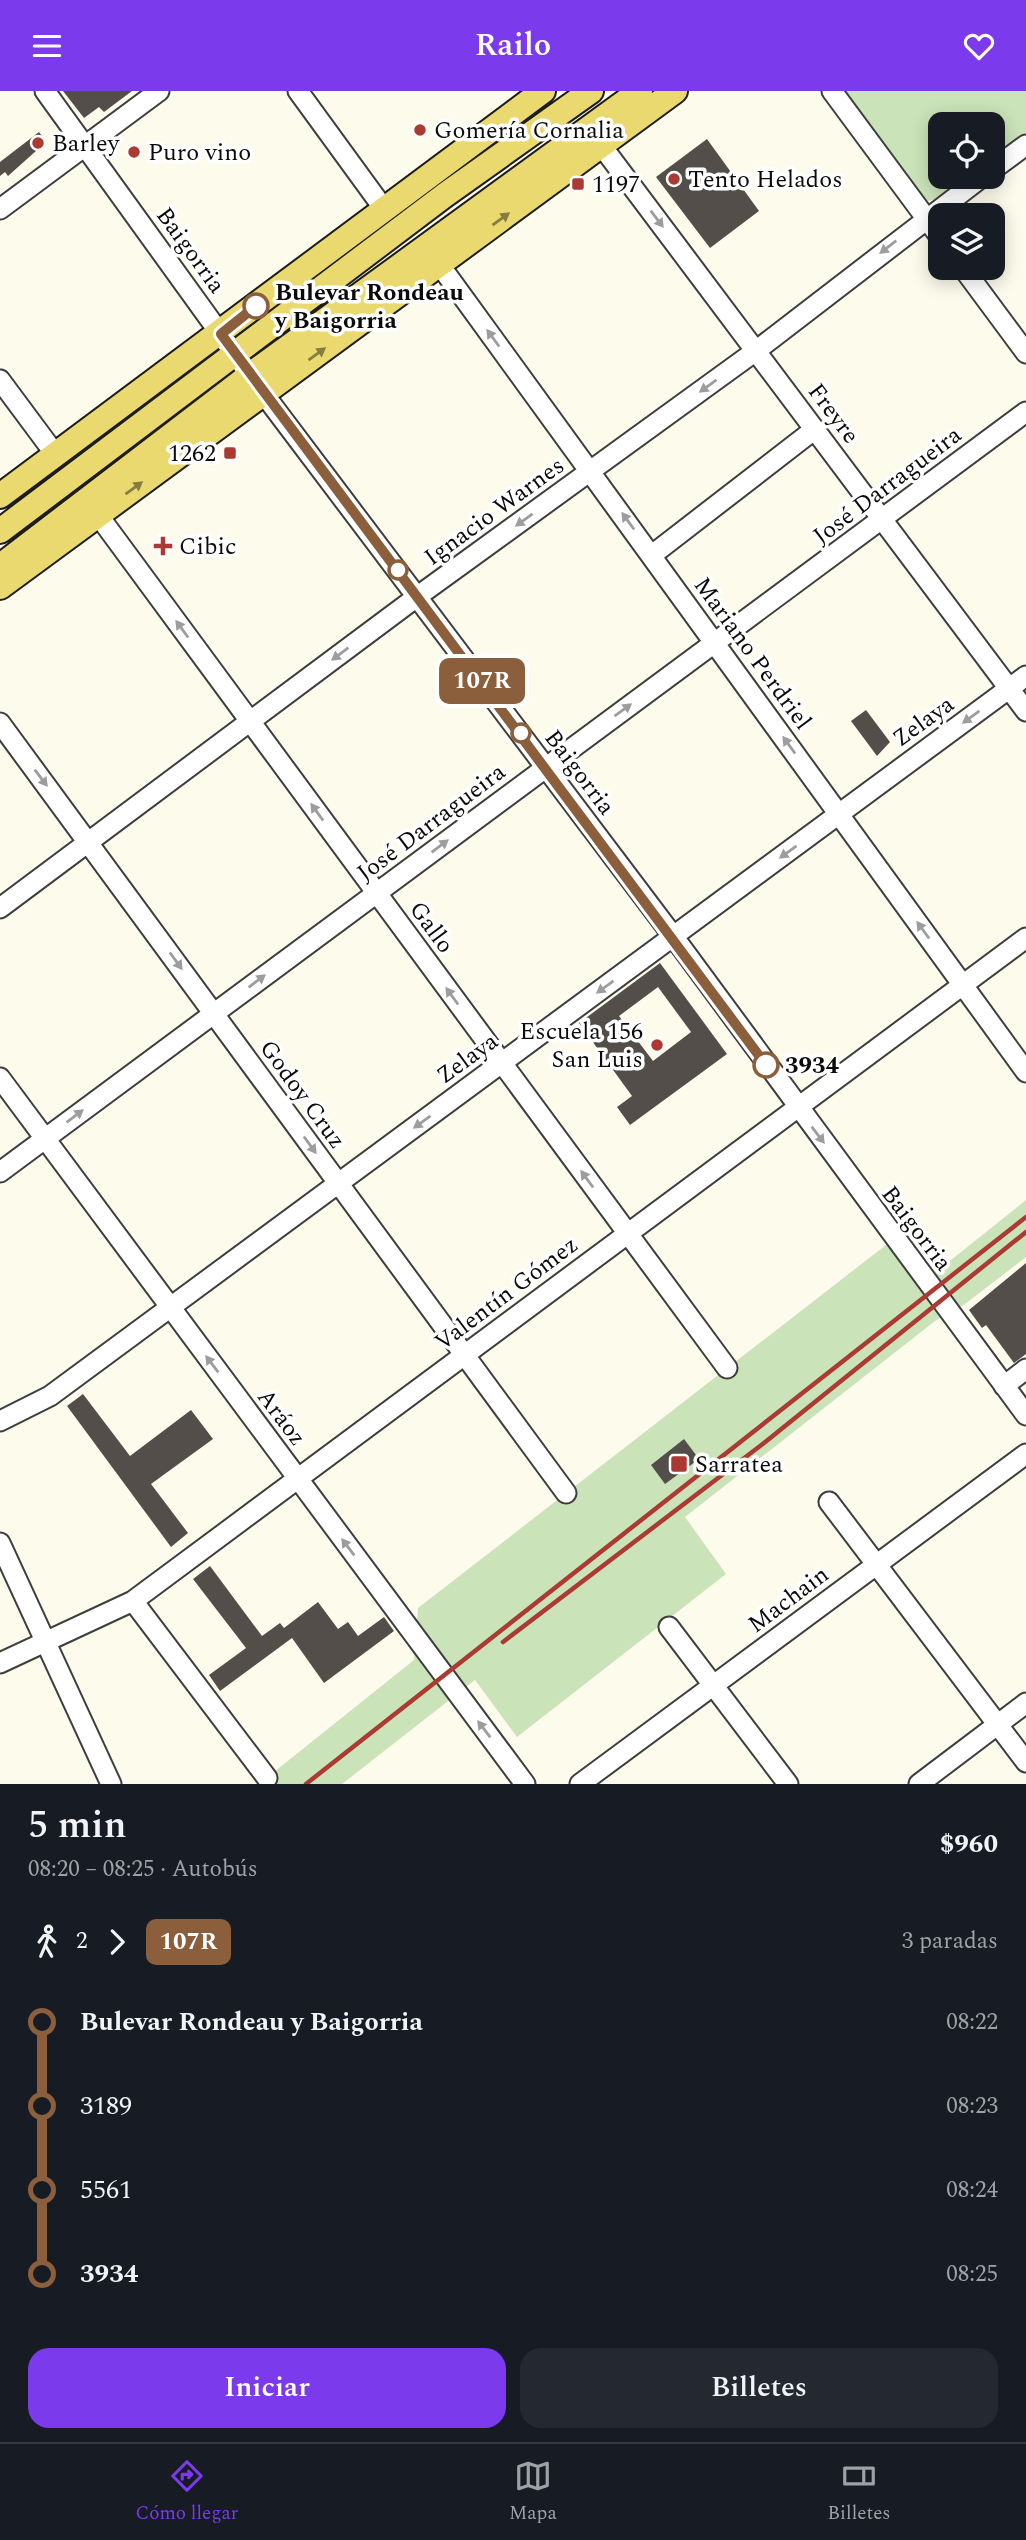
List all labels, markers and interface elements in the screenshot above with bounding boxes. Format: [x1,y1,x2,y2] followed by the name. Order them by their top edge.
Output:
[475,21,551,70] text: Railo
[28,27,66,65] icon: menu
[960,27,998,65] icon: heart
[928,112,1005,280] map controls
[928,112,1005,189] button: locate
[434,113,624,149] place label: Gomería Cornalia
[412,122,428,138] marker: Gomería Cornalia
[52,126,121,162] place label: Barley
[30,135,46,151] marker: Barley
[148,135,251,171] place label: Puro vino
[126,144,142,160] marker: Puro vino
[688,162,843,198] place label: Tento Helados
[592,167,640,203] place label: 1197
[666,171,682,187] marker: Tento Helados
[570,176,586,192] marker: 1197
[146,200,234,301] street label: Baigorria
[928,203,1005,280] button: layers
[649,210,663,228] one-way arrow
[491,212,510,226] one-way arrow
[879,239,897,253] one-way arrow
[274,275,464,339] place label: Bulevar Rondeau y Baigorria
[243,293,269,319] marker: Bulevar Rondeau y Baigorria
[486,328,500,347] one-way arrow
[308,347,326,361] one-way arrow
[798,376,868,452] street label: Freyre
[699,378,717,392] one-way arrow
[806,418,970,554] street label: José Darragueira
[168,436,216,472] place label: 1262
[222,445,238,461] marker: 1262
[417,448,572,575] street label: Ignacio Warnes
[125,482,143,496] one-way arrow
[515,512,533,526] one-way arrow
[621,512,635,530] one-way arrow
[179,529,236,565] place label: Cibic
[153,536,173,556] marker: Cibic
[388,560,408,580] unlabelled marker
[684,570,820,738] street label: Mariano Perdriel
[176,620,190,638] one-way arrow
[331,646,349,660] one-way arrow
[433,658,531,704] line badge: 107R
[453,663,511,699] text: 107R
[885,687,962,757] street label: Zelaya
[614,703,632,717] one-way arrow
[962,709,980,723] one-way arrow
[535,722,624,823] street label: Baigorria
[511,723,531,743] unlabelled marker
[783,736,797,754] one-way arrow
[350,755,514,891] street label: José Darragueira
[34,769,48,787] one-way arrow
[310,804,325,822] one-way arrow
[431,839,449,853] one-way arrow
[779,844,797,858] one-way arrow
[400,894,463,961] street label: Gallo
[916,920,930,939] one-way arrow
[169,952,183,970] one-way arrow
[248,974,267,988] one-way arrow
[596,979,614,993] one-way arrow
[445,987,460,1005] one-way arrow
[520,1014,643,1078] place label: Escuela 156 San Luis
[429,1024,506,1094] street label: Zelaya
[250,1032,354,1157] street label: Godoy Cruz
[649,1037,665,1053] marker: Escuela 156 San Luis
[785,1048,839,1084] place label: 3934
[753,1052,779,1078] marker: 3934
[65,1109,83,1124] one-way arrow
[413,1114,431,1128] one-way arrow
[810,1126,824,1144] one-way arrow
[303,1136,317,1154] one-way arrow
[581,1170,595,1188] one-way arrow
[872,1178,961,1279] street label: Baigorria
[427,1228,586,1360] street label: Valentín Gómez
[206,1355,220,1373] one-way arrow
[248,1381,315,1454] street label: Aráoz
[695,1447,783,1483] place label: Sarratea
[669,1454,689,1474] marker: Sarratea
[341,1537,355,1556] one-way arrow
[741,1557,837,1642] street label: Machain
[477,1720,491,1738] one-way arrow
[28,1797,127,1855] text: 5 min
[940,1824,998,1864] text: $960
[28,1852,258,1887] text: 08:20 – 08:25 · Autobús
[28,1923,66,1961] icon: walk
[98,1923,136,1961] icon: forward
[76,1924,88,1959] text: 2
[160,1924,217,1960] text: 107R
[902,1924,998,1959] text: 3 paradas
[80,2002,423,2042] text: Bulevar Rondeau y Baigorria
[946,2005,998,2040] text: 08:22
[80,2086,132,2126] text: 3189
[946,2089,998,2124] text: 08:23
[80,2170,132,2210] text: 5561
[946,2173,998,2208] text: 08:24
[80,2254,138,2294] text: 3934
[946,2257,998,2292] text: 08:25
[28,2348,506,2428] button: Iniciar
[520,2348,998,2428] button: Billetes
[135,2457,238,2528] tab: Cómo llegar
[509,2457,557,2528] tab: Mapa
[828,2457,891,2528] tab: Billetes

